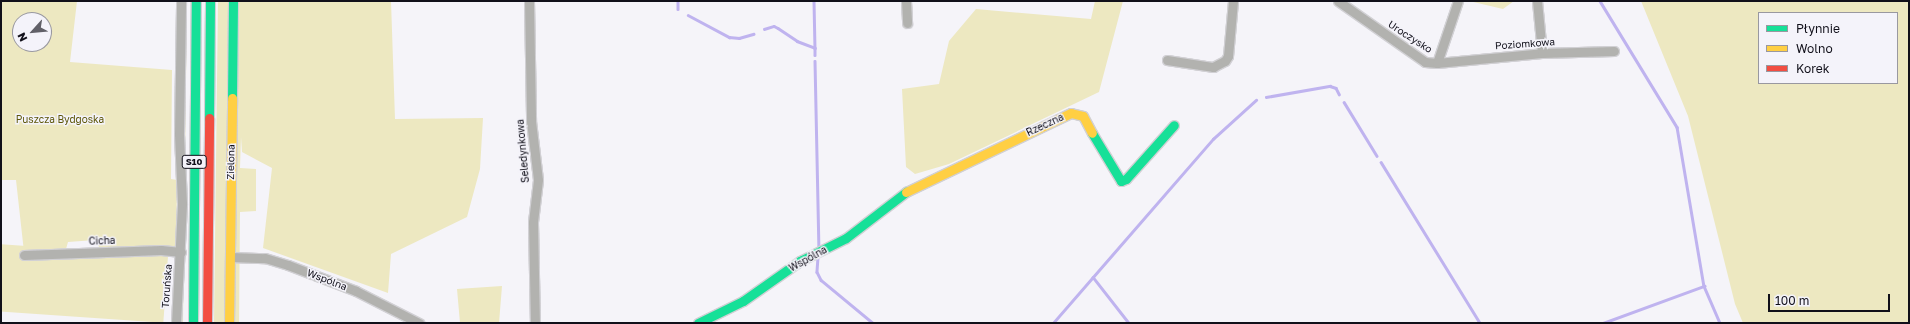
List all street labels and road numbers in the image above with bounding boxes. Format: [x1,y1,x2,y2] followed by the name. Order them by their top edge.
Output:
[1386,18,1434,56] street label: Uroczysko
[1495,36,1555,52] street label: Poziomkowa
[1024,111,1066,139] street label: Rzeczna
[514,119,532,183] street label: Seledynkowa
[225,144,237,180] street label: Zielona
[181,155,207,169] road number: S10
[88,235,116,247] street label: Cicha
[787,244,829,274] street label: Wspólna
[159,264,175,308] street label: Toruńska
[305,267,349,293] street label: Wspólna

